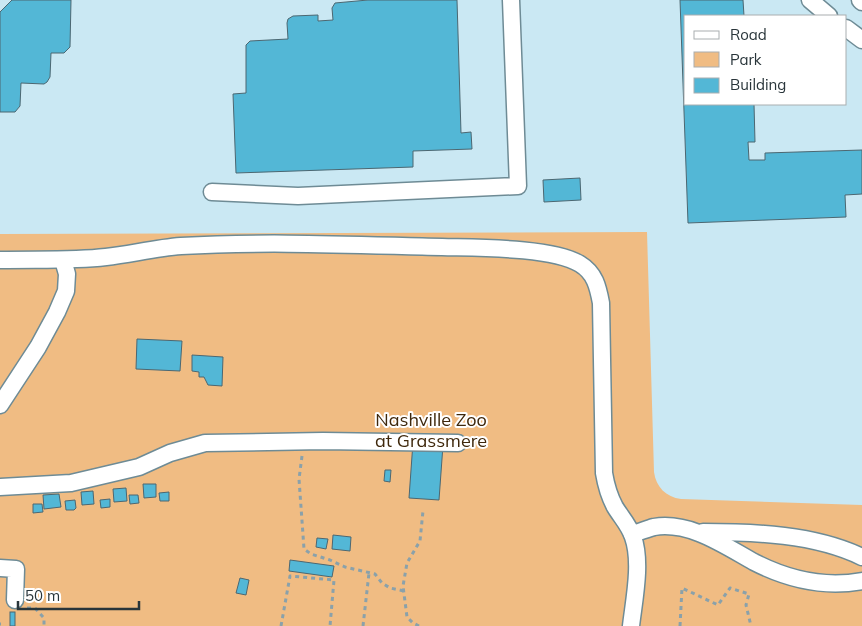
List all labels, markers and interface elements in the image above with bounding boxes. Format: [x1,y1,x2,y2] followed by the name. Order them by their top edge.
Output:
[684,15,847,105] legend
[730,25,767,44] text: Road
[730,50,762,69] text: Park
[730,75,786,94] text: Building
[375,408,487,452] park label: Nashville Zoo at Grassmere
[18,578,139,610] scale bar
[25,586,60,605] text: 50 m

